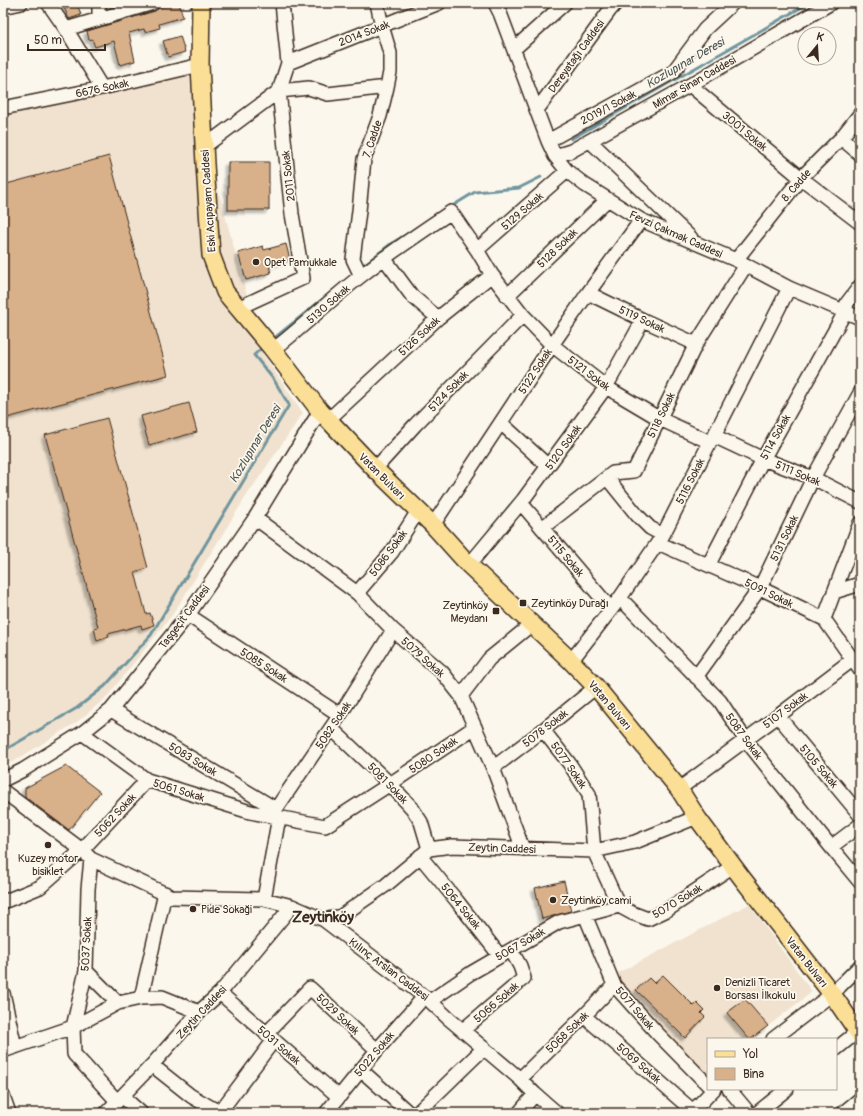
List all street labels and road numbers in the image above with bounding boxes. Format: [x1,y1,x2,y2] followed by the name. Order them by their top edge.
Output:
[546,17,607,95] street label: Dereyatağı Caddesi
[337,18,392,49] street label: 2014 Sokak
[650,53,738,112] street label: Mimar Sinan Caddesi
[74,76,130,100] street label: 6676 Sokak
[578,87,639,127] street label: 2019/1 Sokak
[720,109,770,154] street label: 3001 Sokak
[360,118,385,160] street label: 7. Cadde
[198,149,219,253] street label: Eski Acıpayam Caddesi
[279,149,298,202] street label: 2011 Sokak
[779,166,814,204] street label: 8. Cadde
[499,189,546,233] street label: 5129 Sokak
[627,208,724,261] street label: Fevzi Çakmak Caddesi
[535,226,580,271] street label: 5128 Sokak
[304,282,353,327] street label: 5130 Sokak
[617,303,667,336] street label: 5119 Sokak
[396,314,443,359] street label: 5126 Sokak
[516,346,555,396] street label: 5122 Sokak
[565,353,613,394] street label: 5121 Sokak
[426,368,471,414] street label: 5124 Sokak
[645,390,678,440] street label: 5118 Sokak
[758,412,793,462] street label: 5114 Sokak
[543,422,584,473] street label: 5120 Sokak
[356,450,408,502] street label: Vatan Bulvarı
[673,456,708,506] street label: 5116 Sokak
[773,458,823,489] street label: 5111 Sokak
[768,513,801,563] street label: 5131 Sokak
[367,527,410,579] street label: 5086 Sokak
[545,533,587,580] street label: 5115 Sokak
[742,576,796,611] street label: 5091 Sokak
[156,583,212,652] street label: Taşgeçit Caddesi
[398,634,447,681] street label: 5079 Sokak
[238,645,290,686] street label: 5085 Sokak
[585,678,634,733] street label: Vatan Bulvarı
[760,689,811,731] street label: 5107 Sokak
[313,699,354,751] street label: 5082 Sokak
[520,706,571,750] street label: 5078 Sokak
[723,711,765,762] street label: 5087 Sokak
[407,734,460,776] street label: 5080 Sokak
[548,739,590,792] street label: 5077 Sokak
[166,740,220,779] street label: 5083 Sokak
[797,742,841,791] street label: 5105 Sokak
[365,760,411,807] street label: 5081 Sokak
[152,776,207,805] street label: 5061 Sokak
[92,790,139,840] street label: 5062 Sokak
[468,841,536,856] street label: Zeytin Caddesi
[438,881,483,932] street label: 5064 Sokak
[650,881,705,921] street label: 5070 Sokak
[79,916,94,972] street label: 5037 Sokak
[493,925,547,964] street label: 5067 Sokak
[783,934,830,990] street label: Vatan Bulvarı
[346,935,431,1004] street label: Kılınç Arslan Caddesi
[471,979,522,1025] street label: 5066 Sokak
[174,983,229,1041] street label: Zeytin Caddesi
[612,984,657,1033] street label: 5071 Sokak
[313,991,362,1038] street label: 5029 Sokak
[543,1008,592,1056] street label: 5068 Sokak
[254,1023,303,1068] street label: 5031 Sokak
[352,1029,397,1079] street label: 5022 Sokak
[614,1041,664,1086] street label: 5069 Sokak

